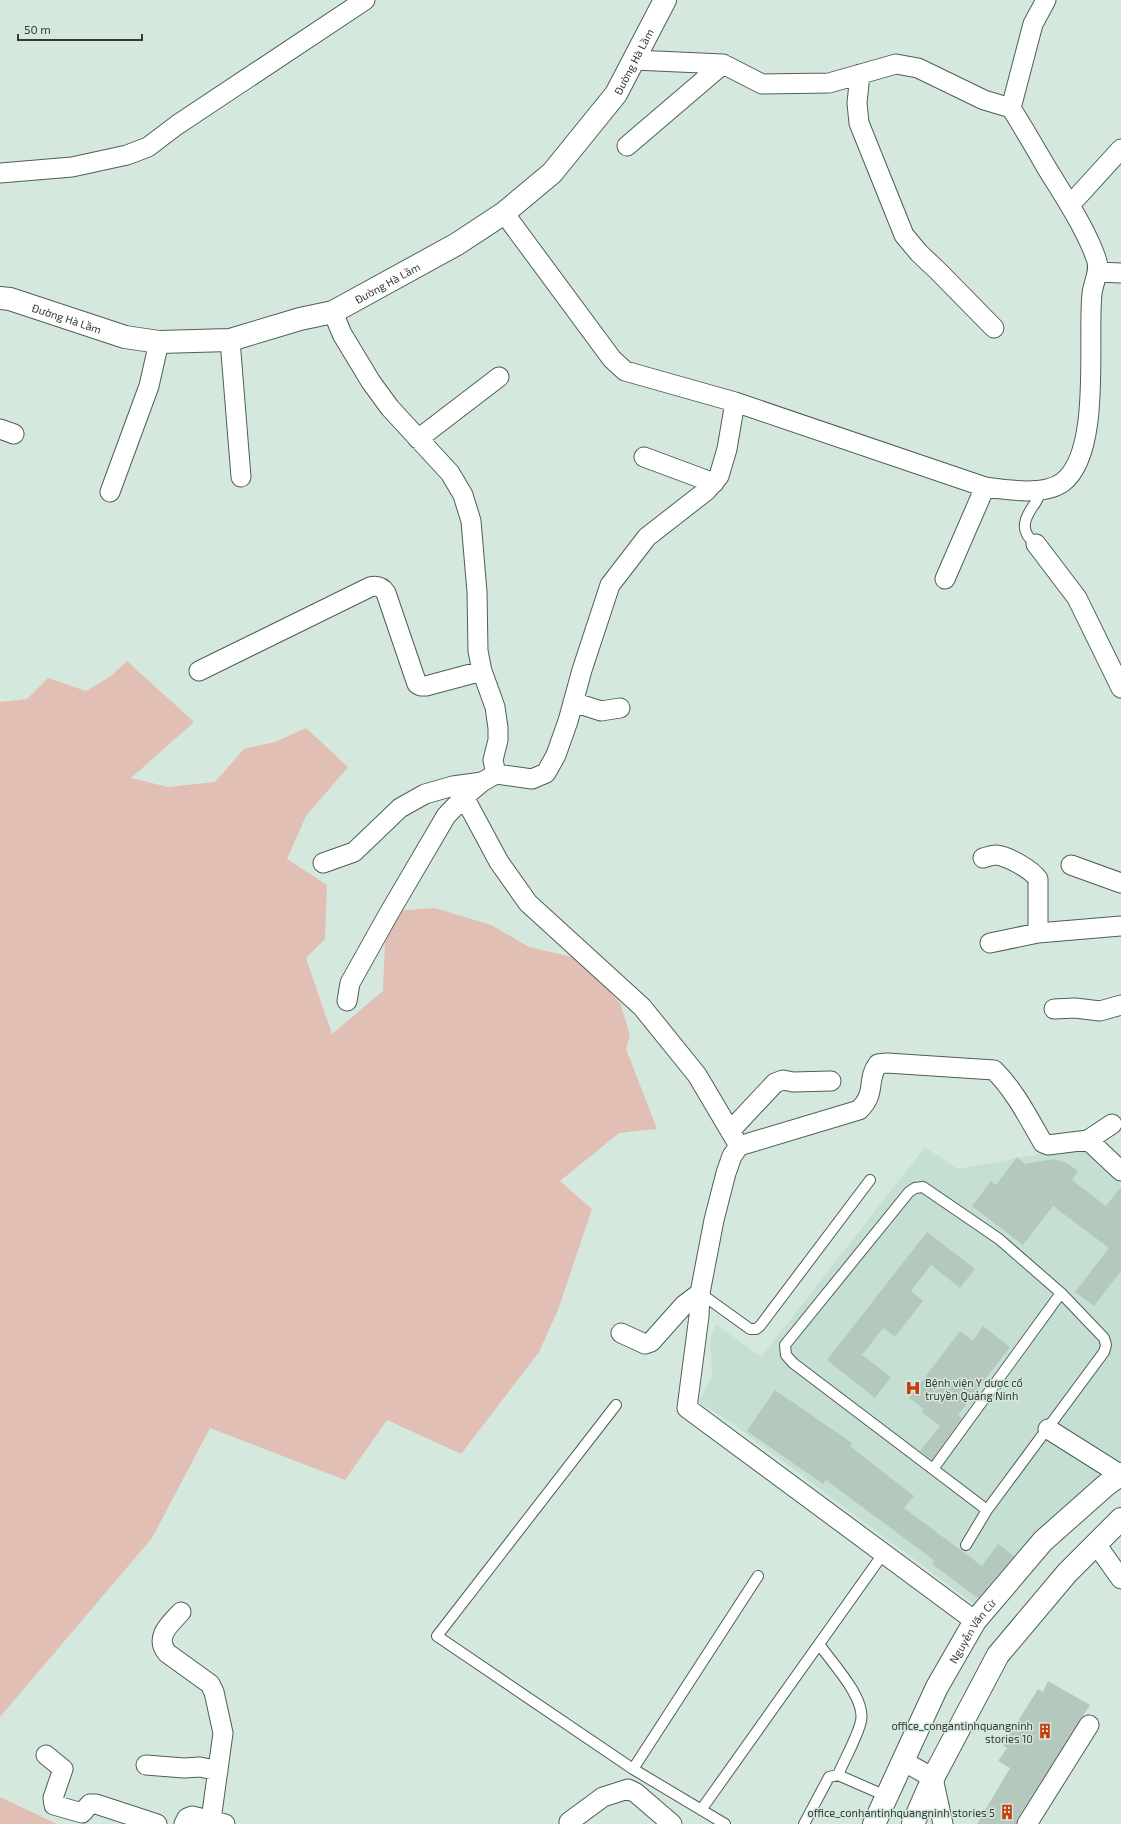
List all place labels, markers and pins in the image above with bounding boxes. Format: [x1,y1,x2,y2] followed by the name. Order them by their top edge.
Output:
[925,1376,1023,1403] place label: Bệnh viện Y dược cổ truyền Quảng Ninh
[904,1379,922,1397] hospital icon: Bệnh viện Y dược cổ truyền Quảng Ninh
[891,1719,1033,1745] place label: office_congantinhquangninh stories 10
[1036,1722,1054,1740] building icon: office_congantinhquangninh stories 10
[998,1803,1016,1821] building icon: office_conhantinhquangninh stories 5
[808,1806,995,1819] place label: office_conhantinhquangninh stories 5

